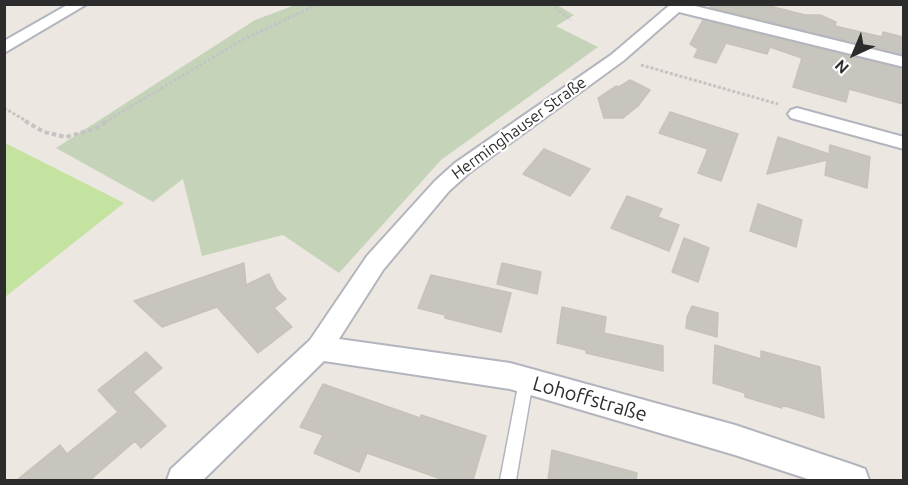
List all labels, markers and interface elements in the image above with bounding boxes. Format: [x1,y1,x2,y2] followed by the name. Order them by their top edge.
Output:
[824,24,884,84] north arrow
[831,56,852,78] text: N
[448,73,590,183] street label: Herminghauser Straße
[530,371,650,427] street label: Lohoffstraße

